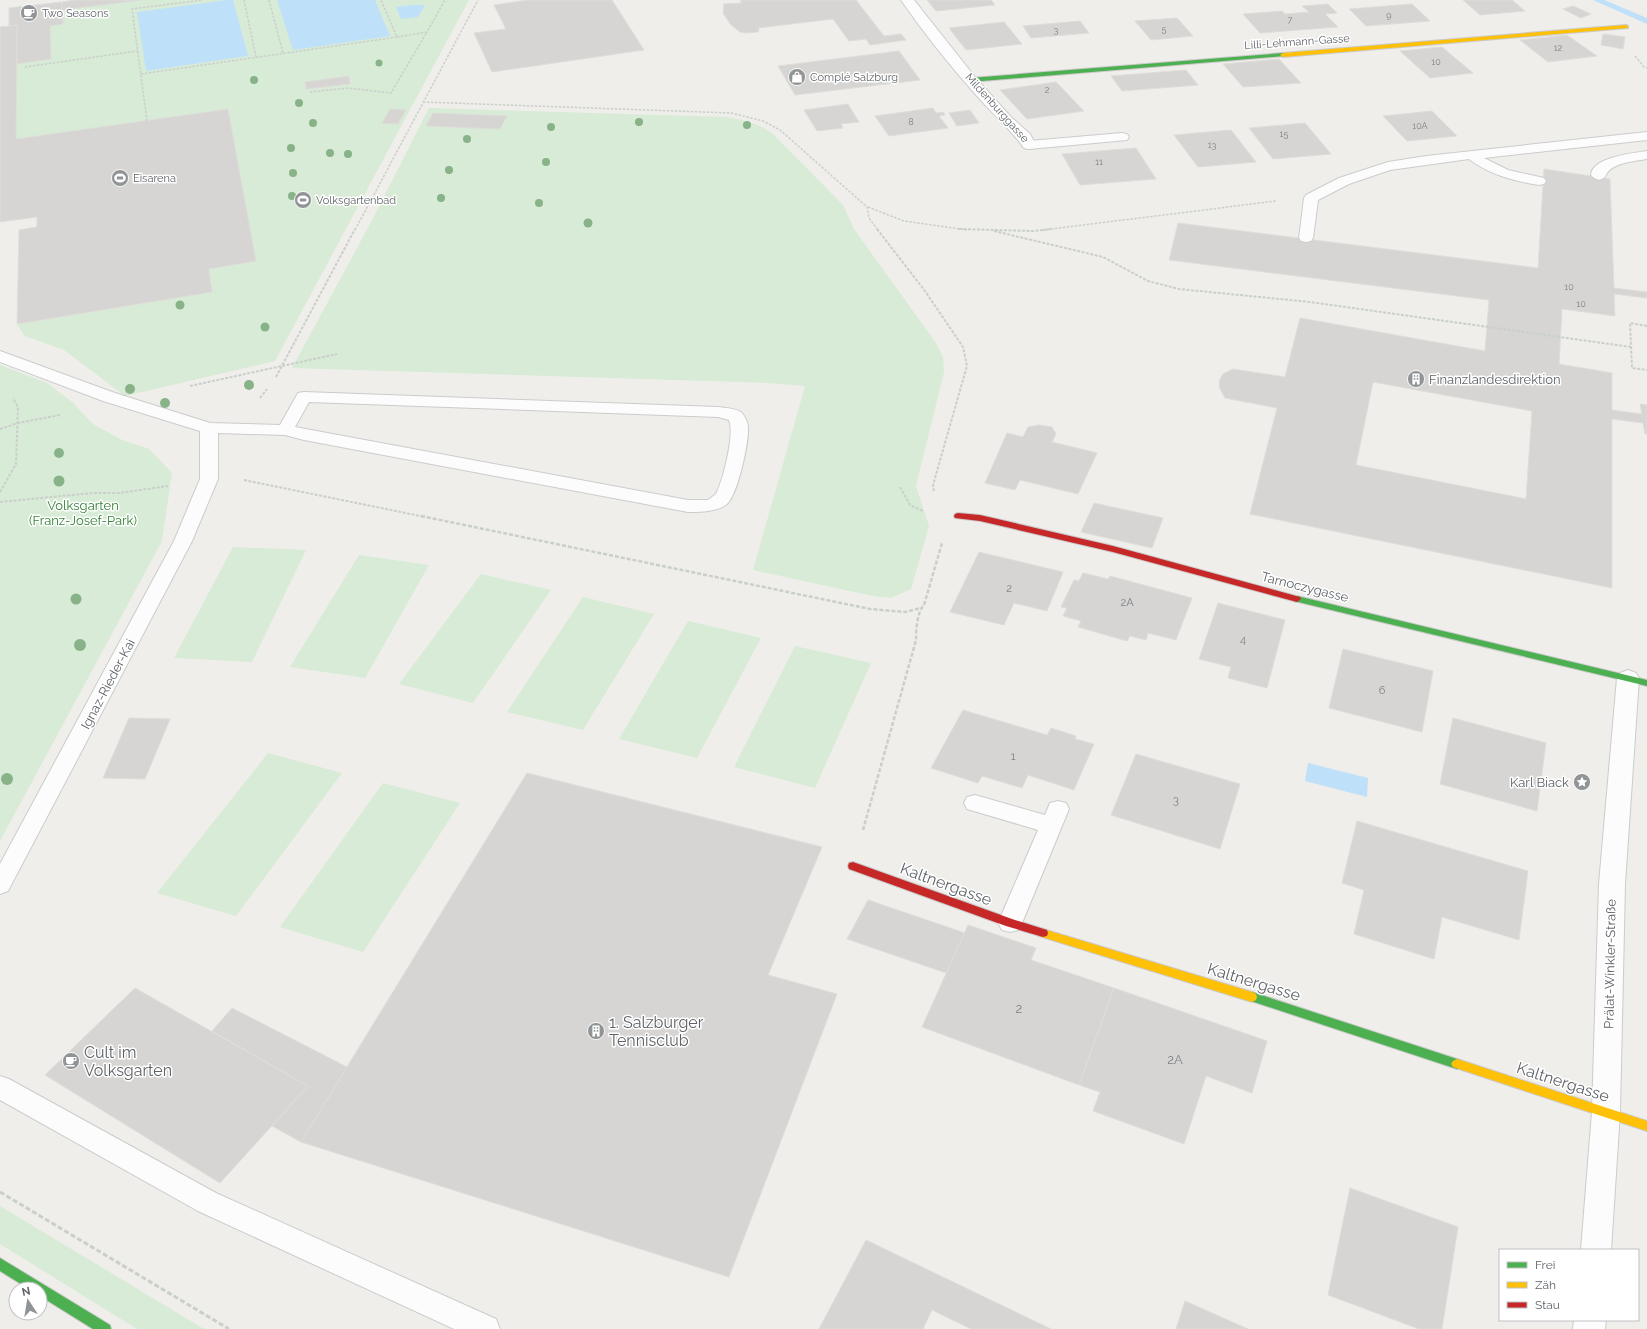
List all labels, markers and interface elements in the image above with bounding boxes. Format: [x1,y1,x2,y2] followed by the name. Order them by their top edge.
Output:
[19,3,39,23] cafe icon: Two Seasons
[42,7,109,20] place label: Two Seasons
[1386,10,1392,20] house number: 9
[1288,15,1293,25] house number: 7
[1162,24,1167,34] house number: 5
[1054,25,1059,35] house number: 3
[1244,32,1351,52] street label: Lilli-Lehmann-Gasse
[1554,43,1563,53] house number: 12
[1431,57,1441,67] house number: 10
[787,67,807,87] shop icon: Complé Salzburg
[810,71,898,84] place label: Complé Salzburg
[963,71,1032,146] street label: Mildenburggasse
[1045,85,1050,95] house number: 2
[908,117,914,127] house number: 8
[1412,121,1428,131] house number: 10A
[1280,129,1288,139] house number: 15
[1208,140,1217,150] house number: 13
[1095,157,1103,167] house number: 11
[110,168,130,188] sports icon: Eisarena
[133,172,176,185] place label: Eisarena
[293,190,313,210] sports icon: Volksgartenbad
[316,194,396,207] place label: Volksgartenbad
[1564,282,1574,292] house number: 10
[1576,299,1586,309] house number: 10
[1406,369,1426,389] building icon: Finanzlandesdirektion
[1429,372,1561,387] place label: Finanzlandesdirektion
[29,498,137,528] park label: Volksgarten (Franz-Josef-Park)
[1260,569,1350,605] street label: Tarnoczygasse
[1006,582,1012,595] house number: 2
[1120,596,1134,609] house number: 2A
[1240,633,1246,646] house number: 4
[78,636,138,732] street label: Ignaz-Rieder-Kai
[1379,684,1386,697] house number: 6
[1011,750,1016,763] house number: 1
[1572,772,1592,792] place icon: Karl Biack
[1510,775,1569,790] place label: Karl Biack
[1173,794,1179,807] house number: 3
[898,859,994,909] street label: Kaltnergasse
[1601,899,1619,1029] street label: Prälat-Winkler-Straße
[1205,959,1303,1005] street label: Kaltnergasse
[1016,1001,1023,1016] house number: 2
[609,1013,704,1050] place label: 1. Salzburger Tennisclub
[586,1021,606,1041] building icon: 1. Salzburger Tennisclub
[84,1043,172,1080] place label: Cult im Volksgarten
[61,1051,81,1071] cafe icon: Cult im Volksgarten
[1167,1052,1183,1067] house number: 2A
[1514,1058,1612,1106] street label: Kaltnergasse
[1499,1249,1639,1321] legend
[1535,1258,1555,1272] text: Frei
[1535,1278,1556,1292] text: Zäh
[8,1281,48,1321] north arrow
[21,1284,31,1299] text: N
[1535,1298,1560,1312] text: Stau

